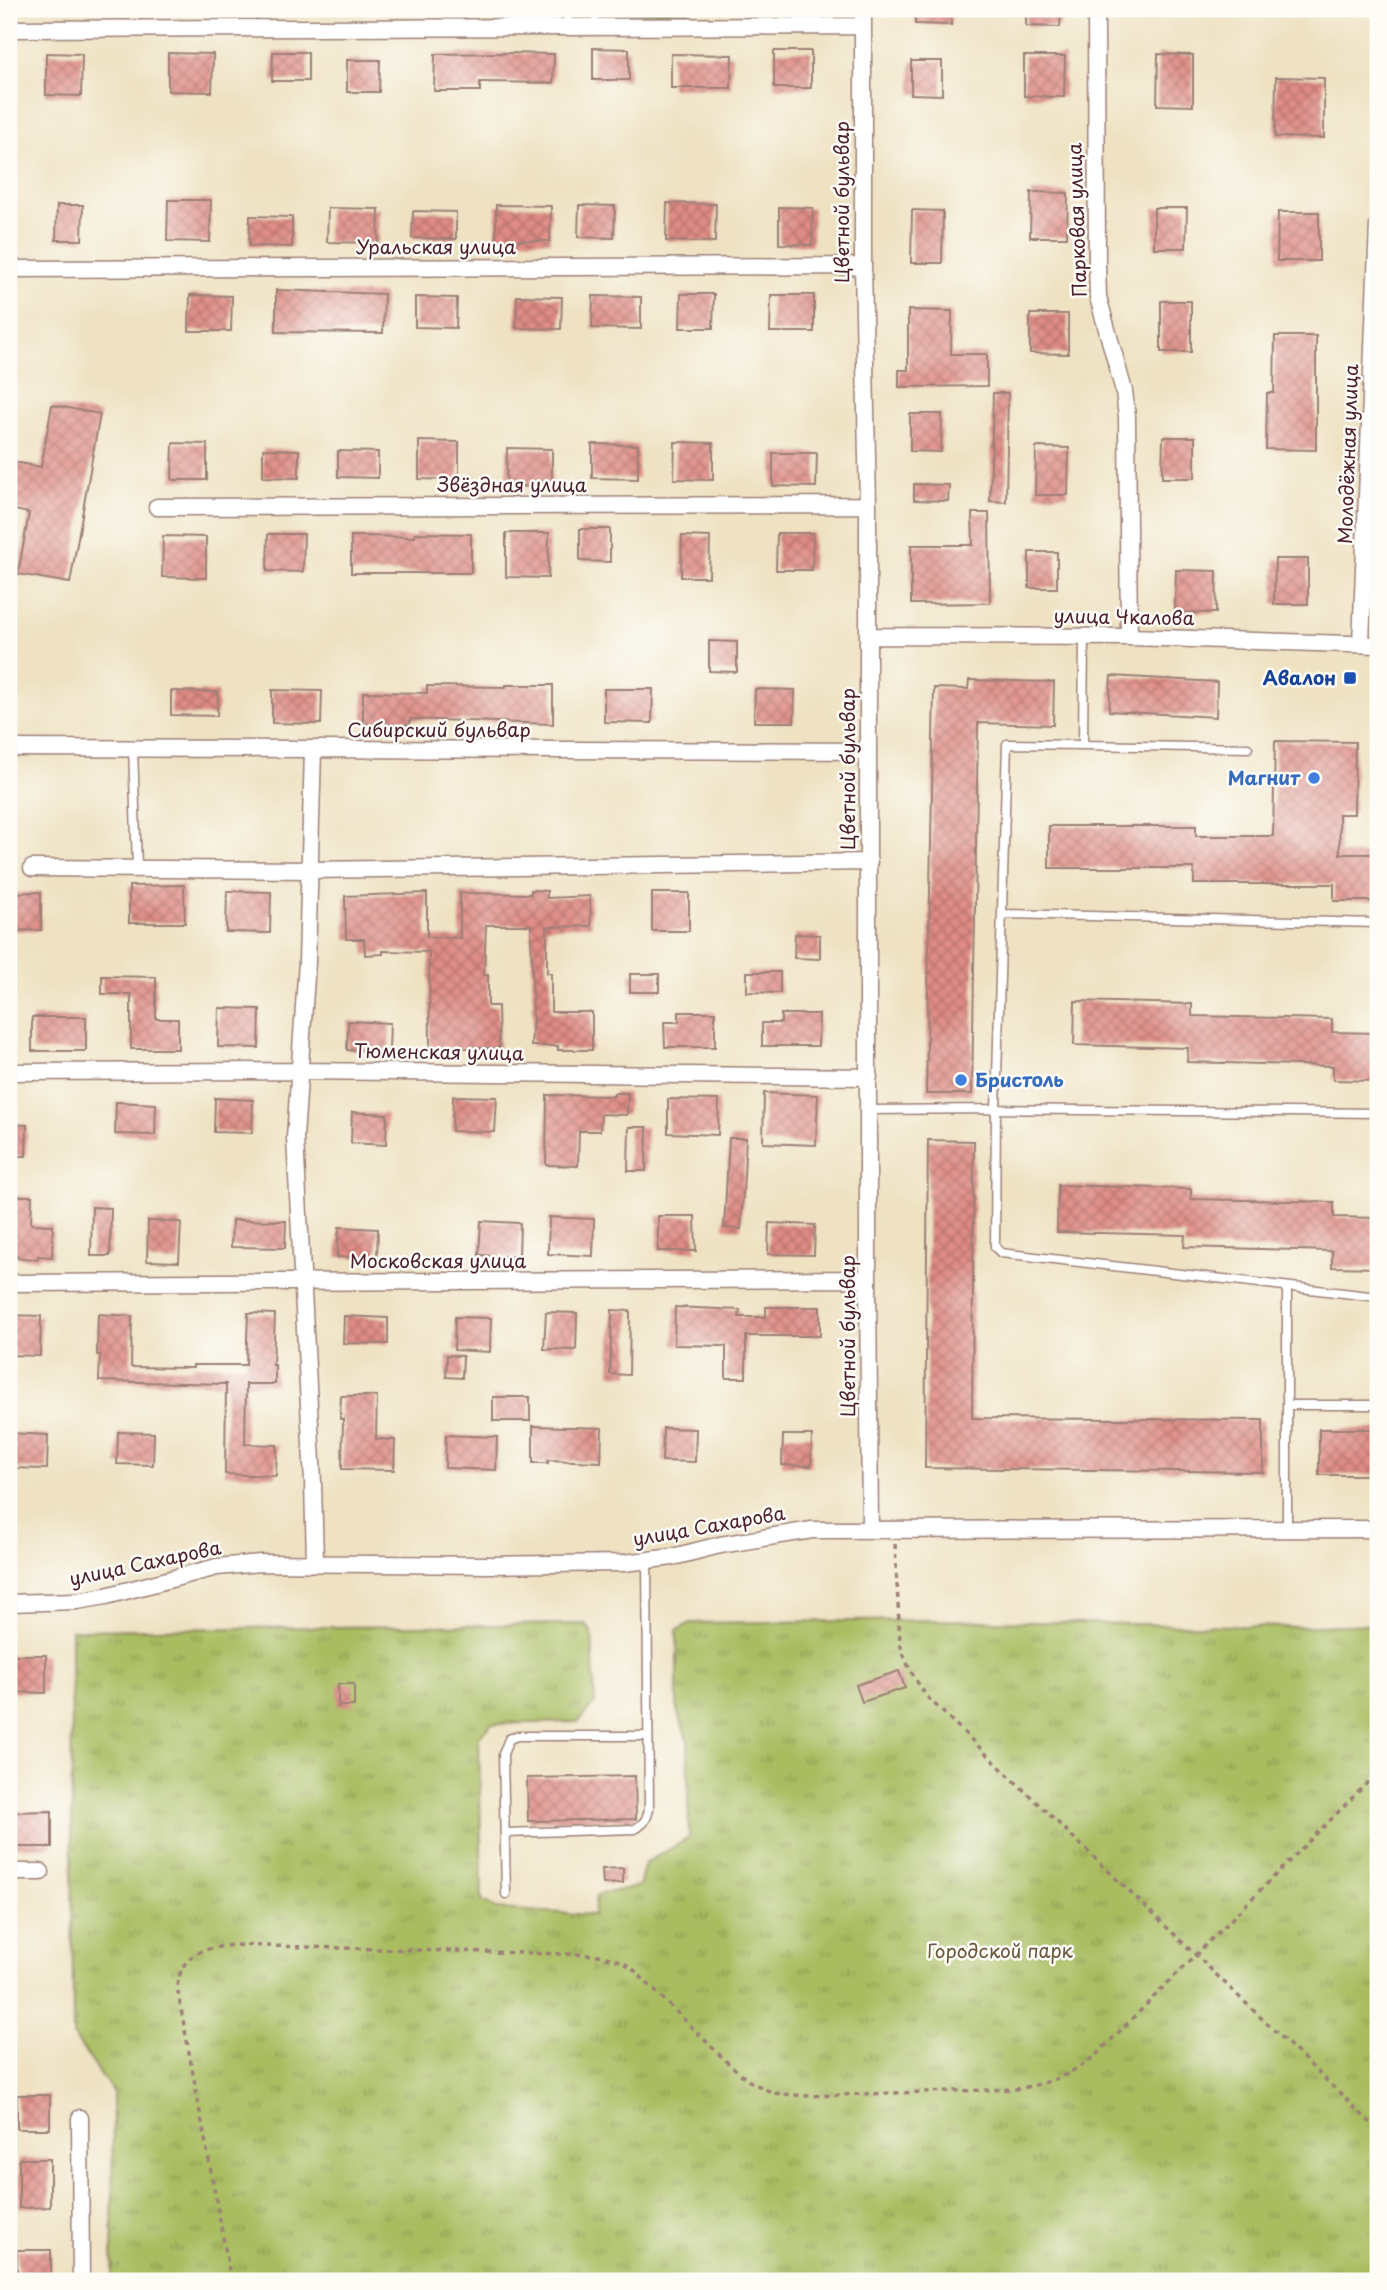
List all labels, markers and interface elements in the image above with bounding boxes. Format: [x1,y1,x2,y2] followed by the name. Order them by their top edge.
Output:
[827,121,855,283] street label: Цветной бульвар
[1059,142,1093,298] street label: Парковая улица
[356,232,516,260] street label: Уральская улица
[1330,363,1364,544] street label: Молодёжная улица
[437,470,587,498] street label: Звёздная улица
[1053,601,1195,631] street label: улица Чкалова
[1263,663,1336,691] place label: Авалон
[1342,670,1358,686] marker: Авалон
[833,688,861,850] street label: Цветной бульвар
[347,715,531,743] street label: Сибирский бульвар
[1228,763,1301,791] place label: Магнит
[1306,770,1322,786] marker: Магнит
[354,1036,524,1066] street label: Тюменская улица
[975,1065,1064,1093] place label: Бристоль
[953,1072,969,1088] marker: Бристоль
[350,1246,526,1274] street label: Московская улица
[833,1255,861,1417] street label: Цветной бульвар
[630,1498,787,1552] street label: улица Сахарова
[66,1532,223,1592] street label: улица Сахарова
[927,1936,1074,1964] park label: Городской парк

